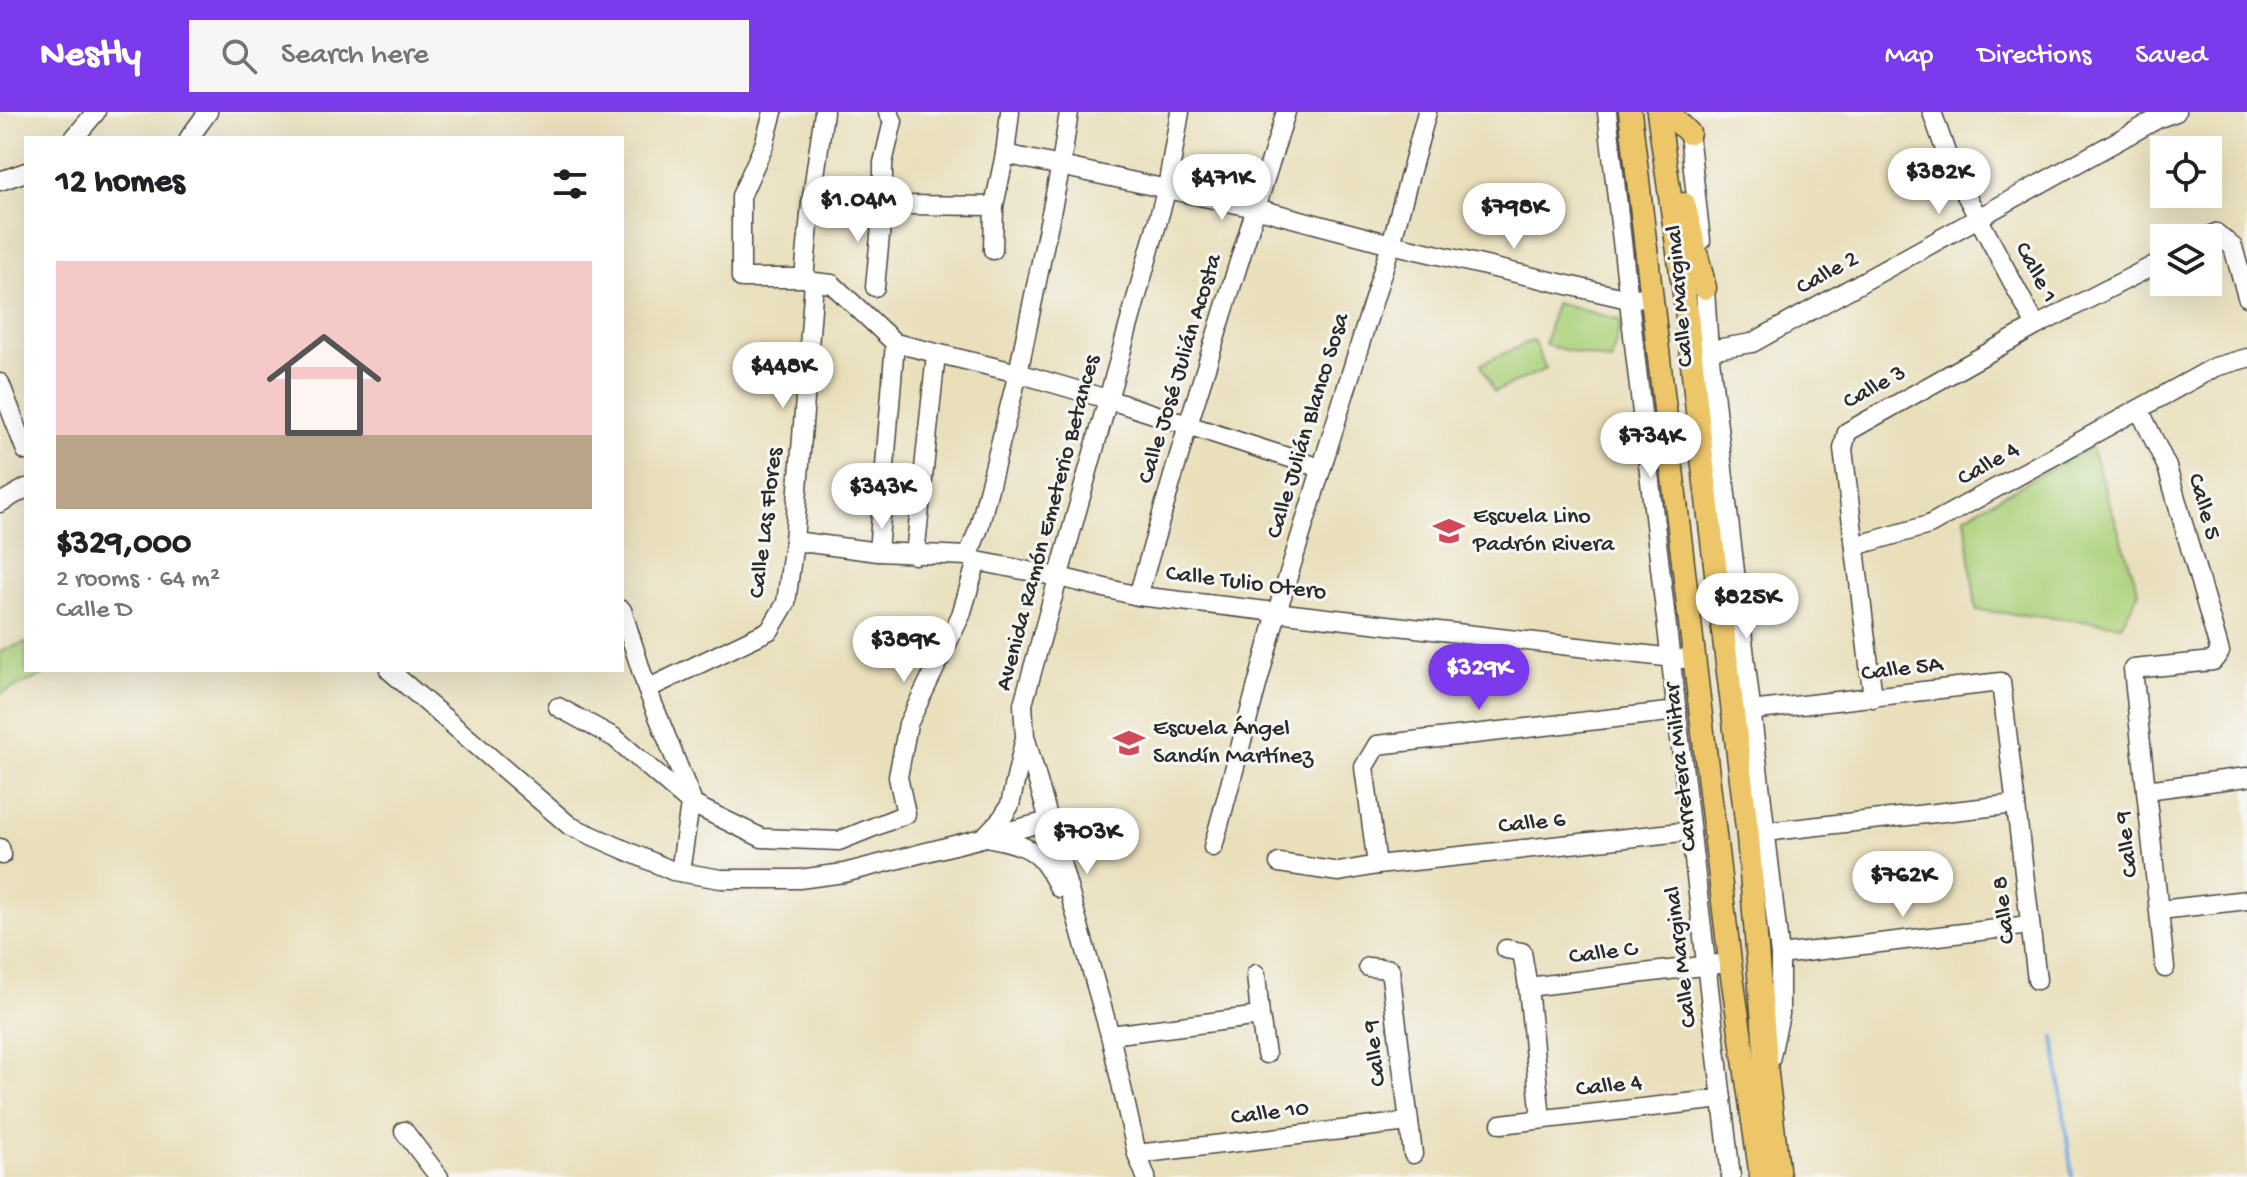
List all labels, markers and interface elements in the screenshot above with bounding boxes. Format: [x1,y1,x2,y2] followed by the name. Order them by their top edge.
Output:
[189,20,749,92] search box
[40,34,141,78] text: Nestly
[217,34,261,78] icon: search
[281,39,429,74] text: Search here
[1885,40,1933,73] text: Map
[1977,40,2091,73] text: Directions
[2135,40,2207,73] text: Saved
[2150,136,2222,296] map controls
[2150,136,2222,208] button: locate
[1883,148,1995,216] pin: $382K
[1166,154,1278,222] pin: $471K
[1906,158,1972,189] text: $382K
[548,162,592,206] icon: filters
[56,164,185,204] text: 12 homes
[1191,164,1253,195] text: $471K
[793,176,923,244] pin: $1.04M
[1458,183,1570,251] pin: $798K
[820,186,896,217] text: $1.04M
[1481,193,1547,224] text: $798K
[1660,224,1702,368] street label: Calle Marginal
[2150,224,2222,296] button: layers
[2007,238,2063,308] street label: Calle 1
[1792,245,1864,303] street label: Calle 2
[1132,250,1230,487] street label: Calle José Julián Acosta
[1261,309,1357,542] street label: Calle Julián Blanco Sosa
[252,313,396,457] icon: home
[727,342,839,410] pin: $448K
[990,351,1108,694] street label: Avenida Ramón Emeterio Betances
[751,352,815,383] text: $448K
[1838,359,1912,417] street label: Calle 3
[1595,412,1707,480] pin: $734K
[1618,422,1684,453] text: $734K
[1953,436,2026,494] street label: Calle 4
[743,445,791,600] street label: Calle Las Flores
[826,463,938,531] pin: $343K
[2180,471,2226,543] street label: Calle 5
[849,473,915,504] text: $343K
[1472,503,1615,560] place label: Escuela Lino Padrón Rivera
[1432,514,1466,548] school or university icon: Escuela Lino Padrón Rivera
[56,525,191,565] text: $329,000
[1164,560,1328,608] street label: Calle Tulio Otero
[56,565,220,596] text: 2 rooms · 64 m²
[1691,573,1803,641] pin: $825K
[1714,583,1780,614] text: $825K
[56,596,133,627] text: Calle D
[848,616,960,684] pin: $389K
[871,626,937,657] text: $389K
[1423,644,1535,712] pin: $329K
[1860,650,1946,689] street label: Calle 5A
[1446,654,1512,685] text: $329K
[1658,679,1705,853] street label: Carretera Militar
[1153,715,1314,772] place label: Escuela Ángel Sandín Martínez
[1112,726,1146,760] school or university icon: Escuela Ángel Sandín Martínez
[1497,806,1568,842] street label: Calle 6
[1031,808,1143,876] pin: $703K
[2110,809,2146,879] street label: Calle 9
[1053,818,1121,849] text: $703K
[1847,851,1959,919] pin: $762K
[1870,861,1936,892] text: $762K
[1986,874,2024,946] street label: Calle 8
[1659,885,1705,1029] street label: Calle Marginal
[1567,935,1640,973] street label: Calle C
[1358,1018,1394,1088] street label: Calle 9
[1575,1069,1644,1105] street label: Calle 4
[1229,1095,1311,1133] street label: Calle 10

